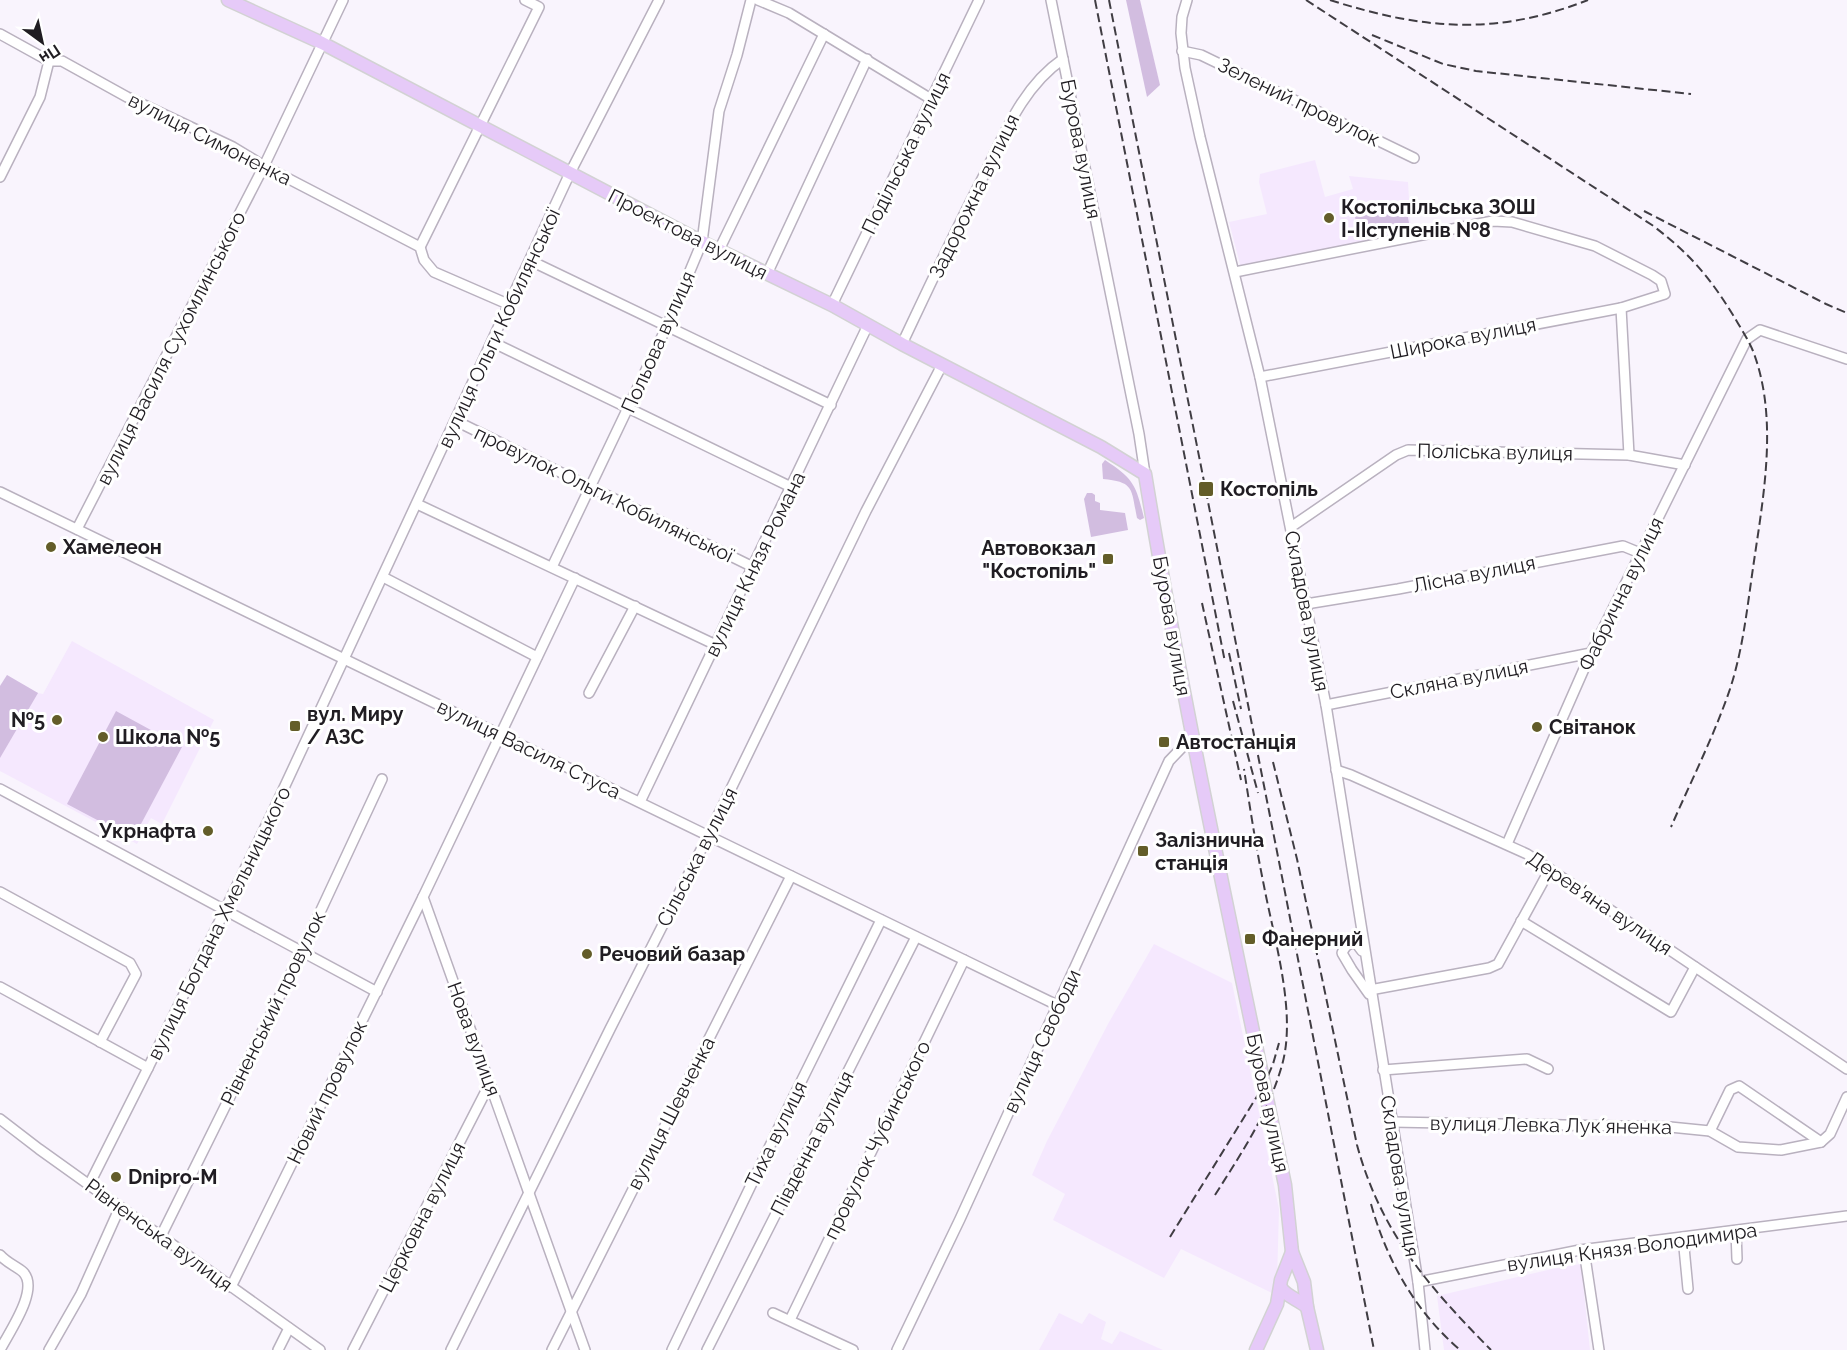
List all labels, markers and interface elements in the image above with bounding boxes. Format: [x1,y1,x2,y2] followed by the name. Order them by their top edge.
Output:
[12,12,72,72] north arrow
[36,40,64,68] text: Пн
[1214,52,1384,152] street label: Зелений провулок
[856,68,956,238] street label: Подільська вулиця
[1056,77,1106,221] street label: Бурова вулиця
[125,88,295,190] street label: вулиця Симоненка
[924,110,1024,282] street label: Задорожна вулиця
[604,183,772,285] street label: Проектова вулиця
[1341,195,1536,242] place label: Костопільська ЗОШ І-ІІступенів №8
[433,204,565,452] street label: вулиця Ольги Кобилянської
[91,207,251,489] street label: вулиця Василя Сухомлинського
[1322,211,1336,225] marker: Костопільська ЗОШ І-ІІступенів №8
[616,267,700,417] street label: Польова вулиця
[1388,312,1538,364] street label: Широка вулиця
[470,421,738,568] street label: провулок Ольги Кобилянської
[1417,439,1573,465] street label: Поліська вулиця
[700,467,810,661] street label: вулиця Князя Романа
[1220,477,1318,501] place label: Костопіль
[1197,480,1215,498] marker: Костопіль
[1573,513,1669,675] street label: Фабрична вулиця
[1280,529,1334,693] street label: Складова вулиця
[62,535,162,559] place label: Хамелеон
[981,536,1096,583] place label: Автовокзал "Костопіль"
[44,540,58,554] marker: Хамелеон
[1411,550,1537,598] street label: Лісна вулиця
[1101,552,1115,566] marker: Автовокзал "Костопіль"
[1148,554,1196,698] street label: Бурова вулиця
[1388,654,1530,704] street label: Скляна вулиця
[433,694,625,804] street label: вулиця Василя Стуса
[307,702,403,749] place label: вул. Миру / АЗС
[11,708,45,732] place label: №5
[50,713,64,727] marker: №5
[1549,715,1636,739] place label: Світанок
[288,719,302,733] marker: вул. Миру / АЗС
[1530,720,1544,734] marker: Світанок
[115,725,220,749] place label: Школа №5
[96,730,110,744] marker: Школа №5
[1176,730,1296,754] place label: Автостанція
[1157,735,1171,749] marker: Автостанція
[142,782,296,1064] street label: вулиця Богдана Хмельницького
[652,783,742,931] street label: Сільська вулиця
[98,819,196,843] place label: Укрнафта
[201,824,215,838] marker: Укрнафта
[1155,828,1264,875] place label: Залізнична станція
[1136,844,1150,858] marker: Залізнична станція
[1523,846,1677,960] street label: Дерев'яна вулиця
[215,907,331,1109] street label: Рівненський провулок
[1262,927,1363,951] place label: Фанерний
[1243,932,1257,946] marker: Фанерний
[599,942,745,966] place label: Речовий базар
[580,947,594,961] marker: Речовий базар
[998,965,1086,1117] street label: вулиця Свободи
[442,979,506,1099] street label: Нова вулиця
[282,1016,372,1168] street label: Новий провулок
[1242,1031,1294,1175] street label: Бурова вулиця
[622,1033,720,1193] street label: вулиця Шевченка
[818,1037,936,1243] street label: провулок Чубинського
[765,1067,859,1219] street label: Південна вулиця
[740,1077,812,1191] street label: Тиха вулиця
[1375,1093,1425,1259] street label: Складова вулиця
[1430,1111,1672,1139] street label: вулиця Левка Лукʼяненка
[374,1138,470,1296] street label: Церковна вулиця
[128,1165,218,1189] place label: Dnipro-M
[109,1170,123,1184] marker: Dnipro-M
[81,1173,237,1297] street label: Рівненська вулиця
[1505,1218,1759,1276] street label: вулиця Князя Володимира

